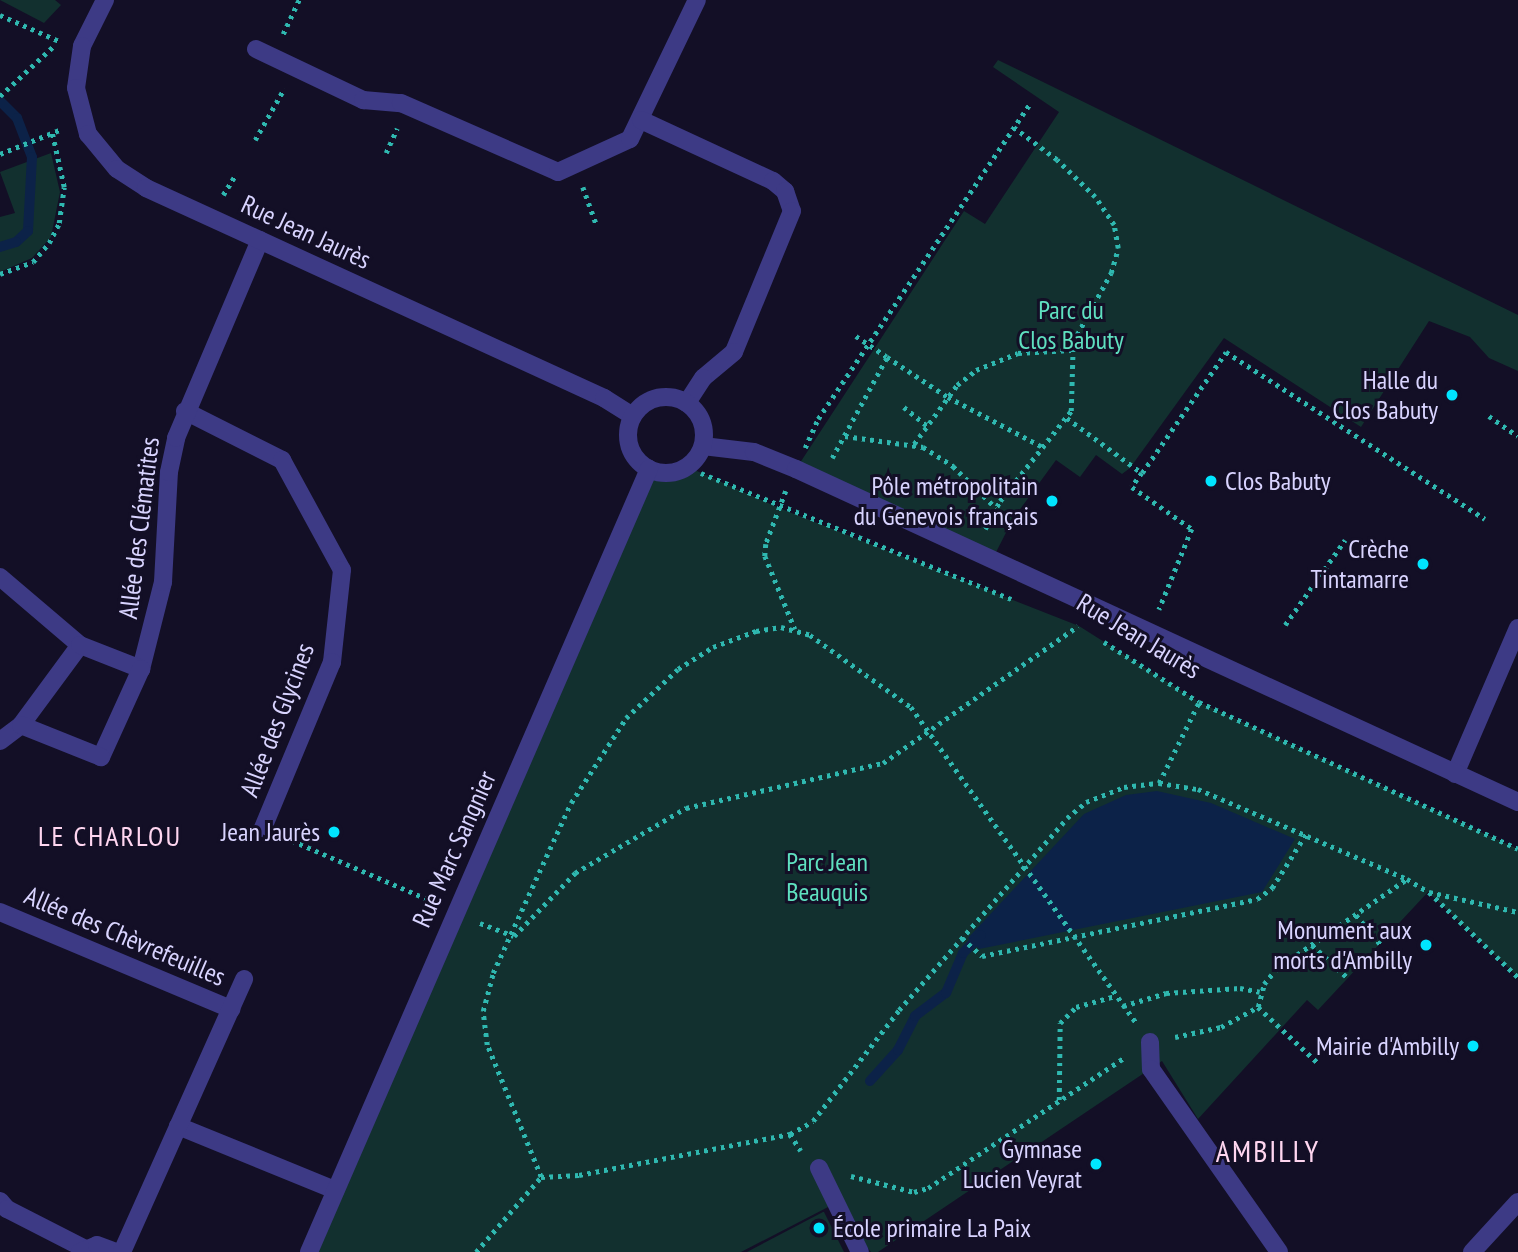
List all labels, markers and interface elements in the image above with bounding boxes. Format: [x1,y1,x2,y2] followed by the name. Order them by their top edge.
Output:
[236,189,376,275] street label: Rue Jean Jaurès
[1018,294,1124,356] park label: Parc du Clos Babuty
[1333,364,1438,426] place label: Halle du Clos Babuty
[1444,387,1460,403] marker: Halle du Clos Babuty
[112,435,166,621] street label: Allée des Clématites
[1225,465,1330,497] place label: Clos Babuty
[854,470,1038,532] place label: Pôle métropolitain du Genevois français
[1203,473,1219,489] marker: Clos Babuty
[1044,493,1060,509] marker: Pôle métropolitain du Genevois français
[1310,533,1409,594] place label: Crèche Tintamarre
[1415,556,1431,572] marker: Crèche Tintamarre
[1071,587,1207,685] street label: Rue Jean Jaurès
[233,639,321,801] street label: Allée des Glycines
[406,766,502,932] street label: Rue Marc Sangnier
[221,816,320,848] place label: Jean Jaurès
[39,819,181,853] district label: LE CHARLOU
[326,824,342,840] marker: Jean Jaurès
[786,846,868,908] park label: Parc Jean Beauquis
[20,880,230,992] street label: Allée des Chèvrefeuilles
[1273,914,1412,976] place label: Monument aux morts d'Ambilly
[1418,937,1434,953] marker: Monument aux morts d'Ambilly
[1316,1030,1459,1062] place label: Mairie d'Ambilly
[1465,1038,1481,1054] marker: Mairie d'Ambilly
[962,1133,1082,1194] place label: Gymnase Lucien Veyrat
[1217,1133,1319,1169] district label: AMBILLY
[1088,1156,1104,1172] marker: Gymnase Lucien Veyrat
[833,1212,1031,1244] place label: École primaire La Paix
[811,1220,827,1236] marker: École primaire La Paix

